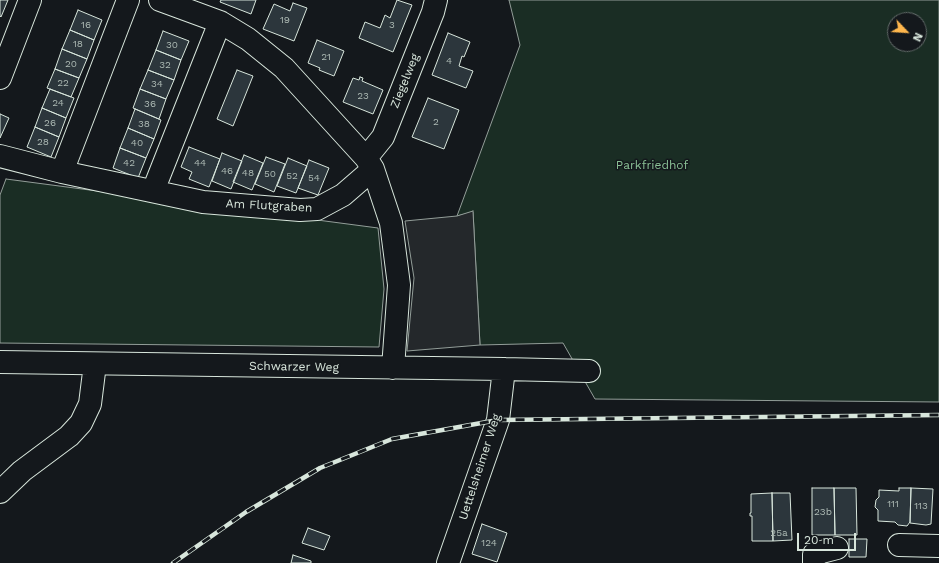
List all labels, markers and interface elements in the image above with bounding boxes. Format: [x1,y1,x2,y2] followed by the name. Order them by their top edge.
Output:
[887,12,927,52] north arrow
[280,14,290,26] house number: 19
[81,19,91,31] house number: 16
[389,19,395,31] house number: 3
[910,30,925,43] text: N
[73,38,83,50] house number: 18
[166,39,178,51] house number: 30
[321,51,331,63] house number: 21
[388,52,422,110] street label: Ziegelweg
[446,55,452,67] house number: 4
[65,58,77,70] house number: 20
[159,59,171,71] house number: 32
[57,77,69,89] house number: 22
[151,78,163,90] house number: 34
[357,90,369,102] house number: 23
[52,97,64,109] house number: 24
[144,98,156,110] house number: 36
[433,116,439,128] house number: 2
[44,117,56,129] house number: 26
[138,118,150,130] house number: 38
[37,136,49,148] house number: 28
[131,137,143,149] house number: 40
[123,157,135,169] house number: 42
[194,157,206,169] house number: 44
[616,158,688,172] park label: Parkfriedhof
[221,165,233,177] house number: 46
[242,167,254,179] house number: 48
[264,168,276,180] house number: 50
[286,170,298,182] house number: 52
[308,172,320,184] house number: 54
[225,197,313,215] street label: Am Flutgraben
[249,359,339,375] street label: Schwarzer Weg
[456,412,504,522] street label: Uettelsheimer Weg
[887,498,899,510] house number: 111
[914,500,928,512] house number: 113
[814,506,832,518] house number: 23b
[799,525,858,551] scale bar
[770,527,788,539] house number: 25a
[804,533,834,547] text: 20 m
[481,537,497,549] house number: 124

